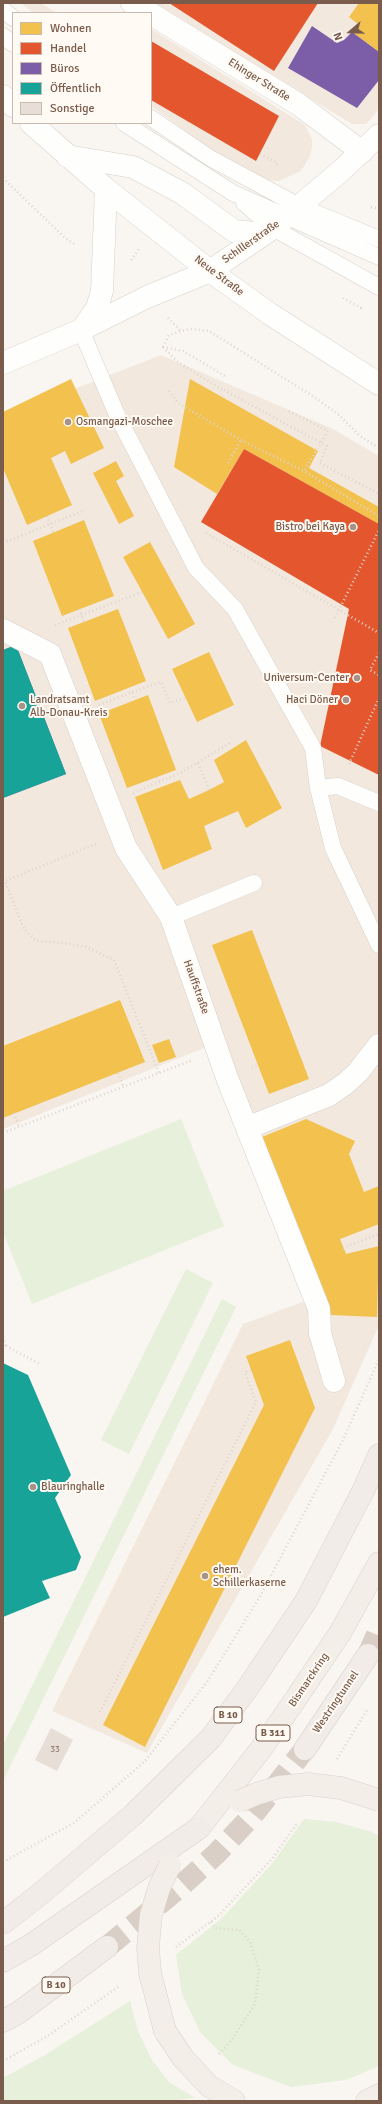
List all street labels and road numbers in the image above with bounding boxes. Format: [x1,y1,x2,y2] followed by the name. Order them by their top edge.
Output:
[225,56,293,104] street label: Ehinger Straße
[220,217,282,267] street label: Schillerstraße
[192,253,246,299] street label: Neue Straße
[180,958,212,1016] street label: Hauffstraße
[286,1650,332,1710] street label: Bismarckring
[310,1668,362,1736] street label: Westringtunnel
[214,1707,242,1723] road number: B 10
[256,1725,290,1741] road number: B 311
[42,1977,70,1993] road number: B 10

